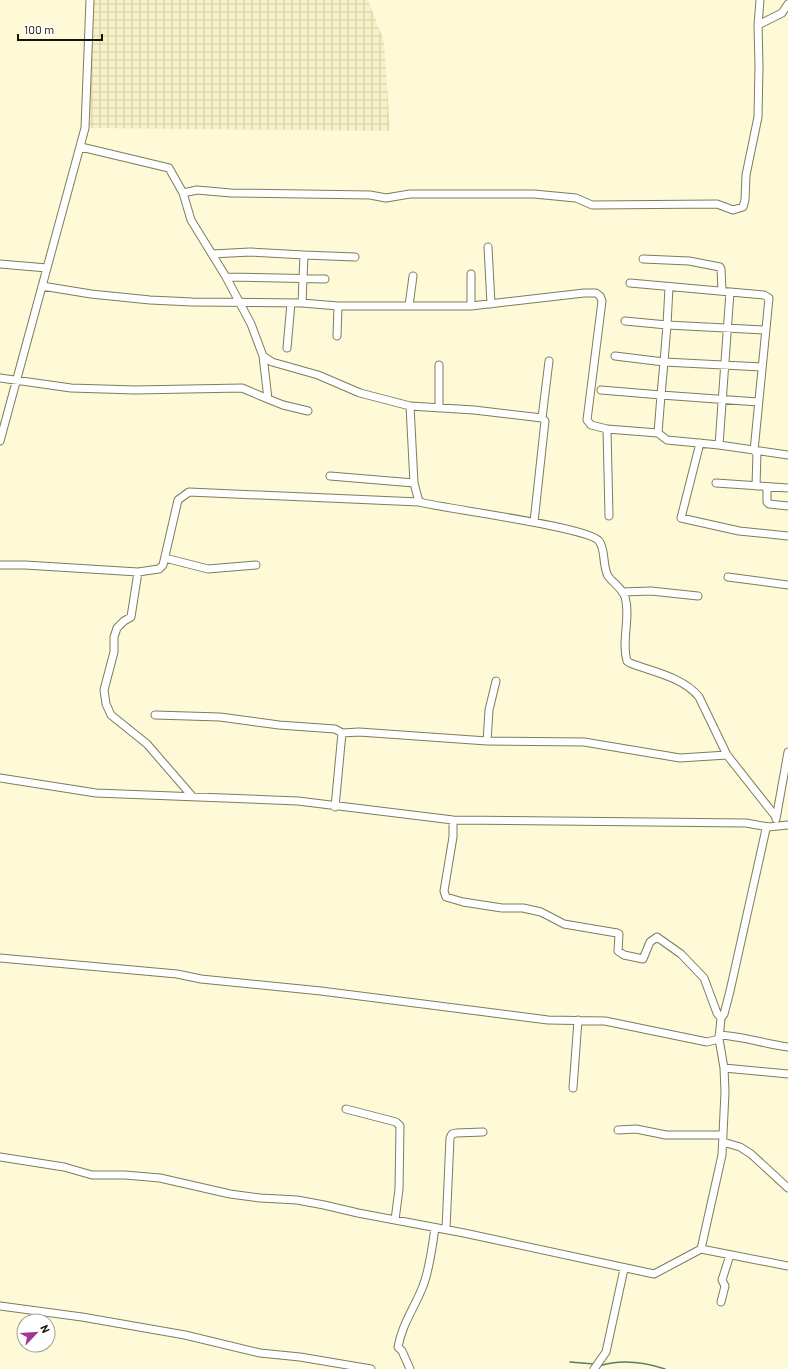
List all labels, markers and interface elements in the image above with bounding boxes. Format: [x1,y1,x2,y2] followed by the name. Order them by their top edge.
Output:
[18,16,102,42] scale bar
[24,22,54,36] text: 100 m
[16,1313,56,1353] north arrow
[38,1322,53,1335] text: N

